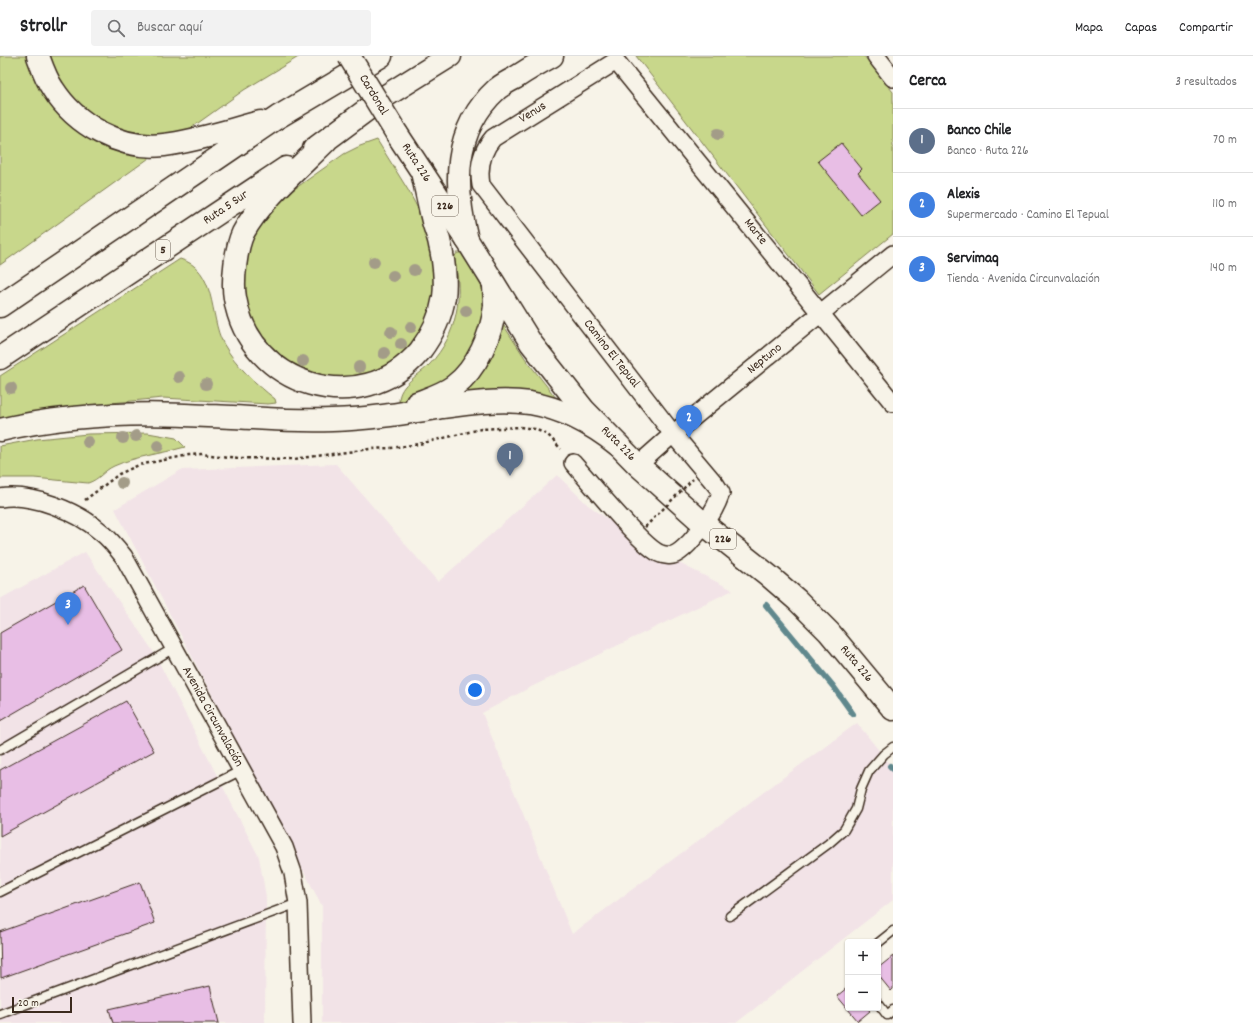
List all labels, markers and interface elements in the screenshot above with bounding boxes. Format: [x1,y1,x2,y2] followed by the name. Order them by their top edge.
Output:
[91,10,371,46] search box
[20,14,67,41] text: Strollr
[105,17,127,39] icon: search
[137,17,202,39] text: Buscar aquí
[1075,18,1103,38] text: Mapa
[1125,18,1157,38] text: Capas
[1179,18,1233,38] text: Compartir
[909,70,946,94] text: Cerca
[353,71,393,119] street label: Cardonal
[1175,73,1237,92] text: 3 resultados
[516,97,550,129] street label: Venus
[947,120,1011,142] text: Banco Chile
[921,131,923,150] text: 1
[1213,131,1237,150] text: 70 m
[396,140,436,186] street label: Ruta 226
[947,142,1029,161] text: Banco · Ruta 226
[947,184,980,206] text: Alexis
[200,186,253,230] street label: Ruta 5 Sur
[919,195,925,214] text: 2
[1212,195,1237,214] text: 110 m
[432,196,458,216] road number: 226
[947,206,1109,225] text: Supermercado · Camino El Tepual
[738,215,772,249] street label: Marte
[156,240,170,260] road number: 5
[947,248,999,270] text: Servimaq
[919,259,925,278] text: 3
[1210,259,1237,278] text: 140 m
[947,270,1100,289] text: Tienda · Avenida Circunvalación
[578,316,644,392] street label: Camino El Tepual
[743,339,787,379] street label: Neptuno
[676,405,702,438] pin: 2
[596,422,640,466] street label: Ruta 226
[497,443,523,476] pin: 1
[710,529,736,549] road number: 226
[55,592,81,625] pin: 3
[835,641,877,687] street label: Ruta 226
[176,663,248,771] street label: Avenida Circunvalación
[465,680,485,700] your location
[845,939,881,1011] map controls
[845,939,881,975] button: +
[845,975,881,1011] button: −
[12,995,72,1014] scale bar
[18,996,39,1012] text: 20 m

